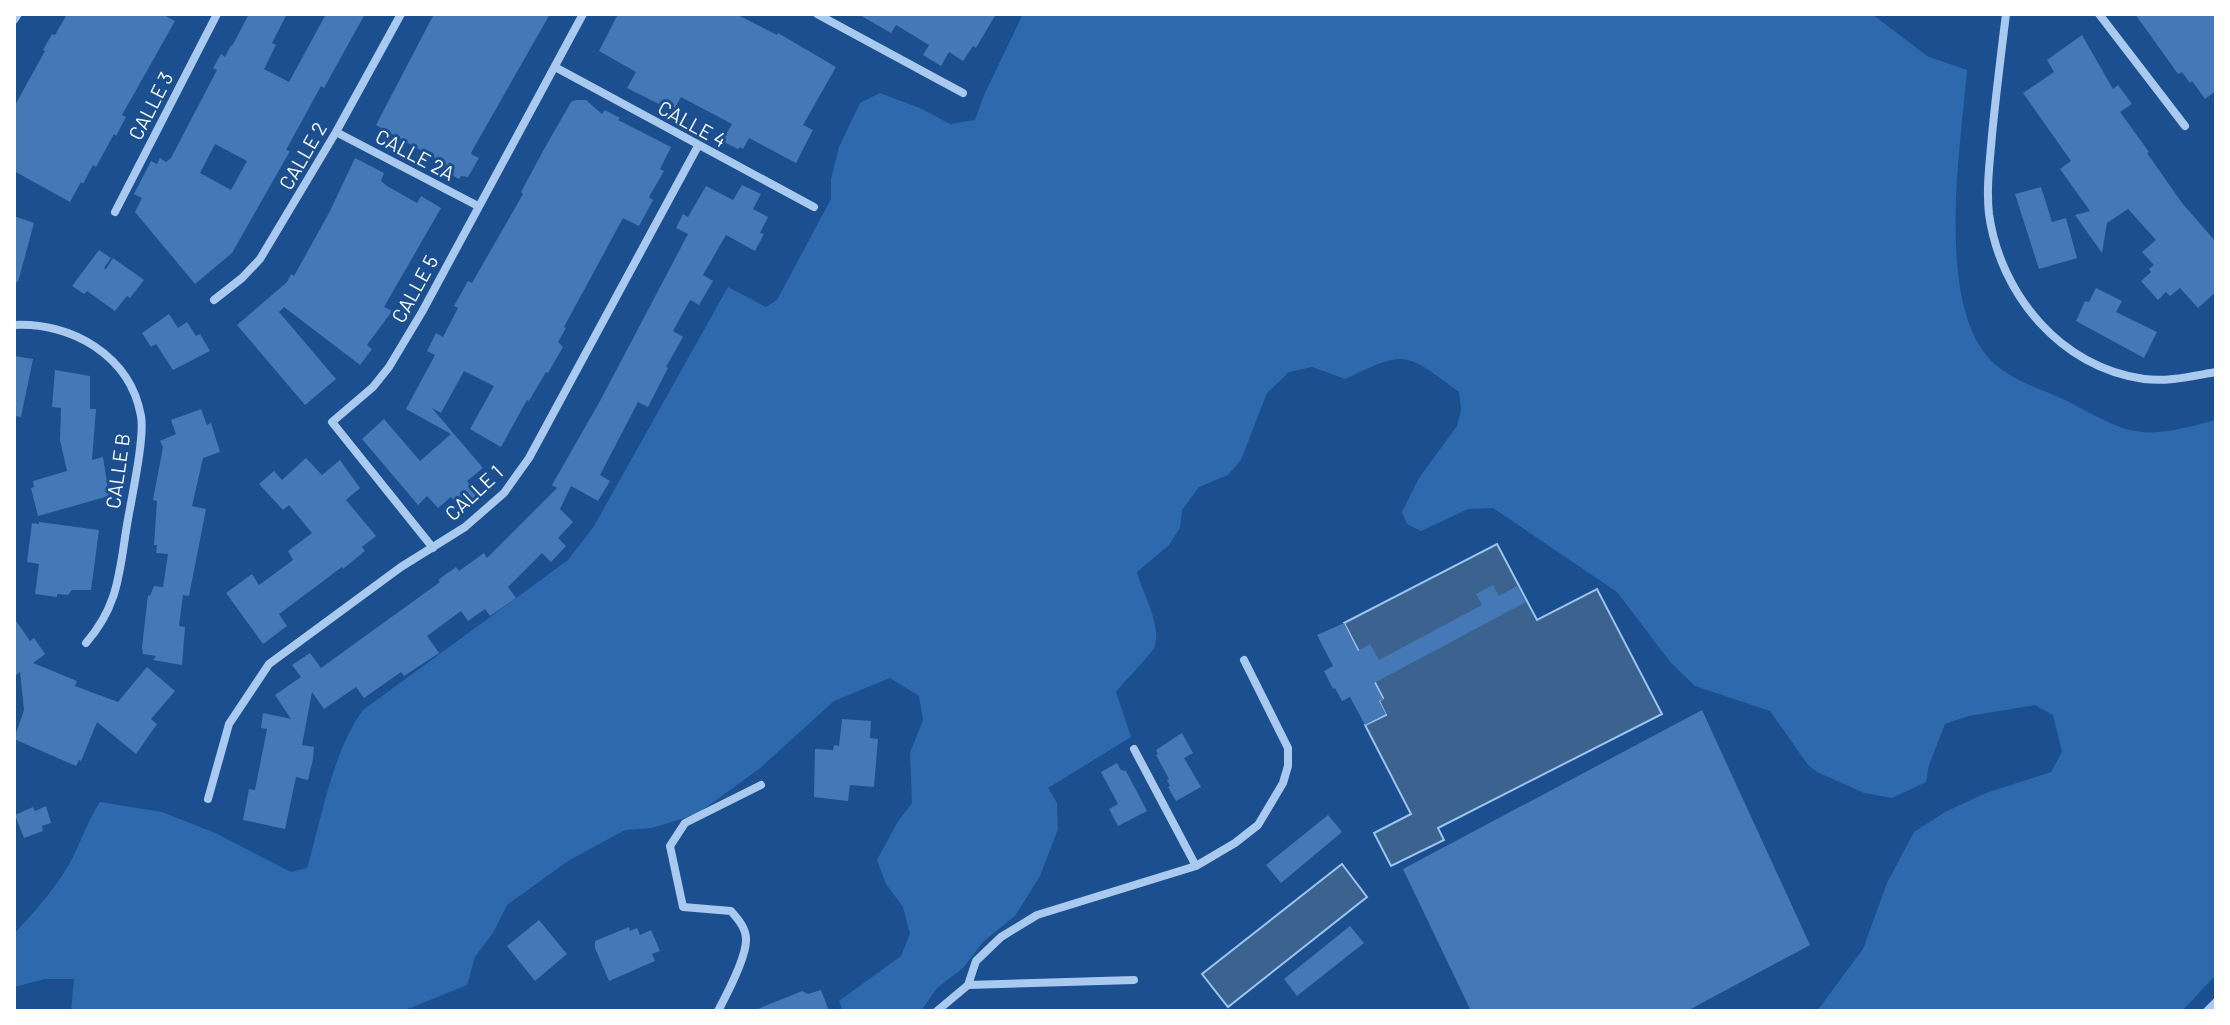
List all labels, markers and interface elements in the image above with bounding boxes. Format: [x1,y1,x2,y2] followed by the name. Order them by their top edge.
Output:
[123,67,177,144] street label: CALLE 3
[654,95,731,152] street label: CALLE 4
[273,118,331,193] street label: CALLE 2
[372,123,459,185] street label: CALLE 2A
[386,251,442,326] street label: CALLE 5
[100,432,134,510] street label: CALLE B
[440,460,507,525] street label: CALLE 1

